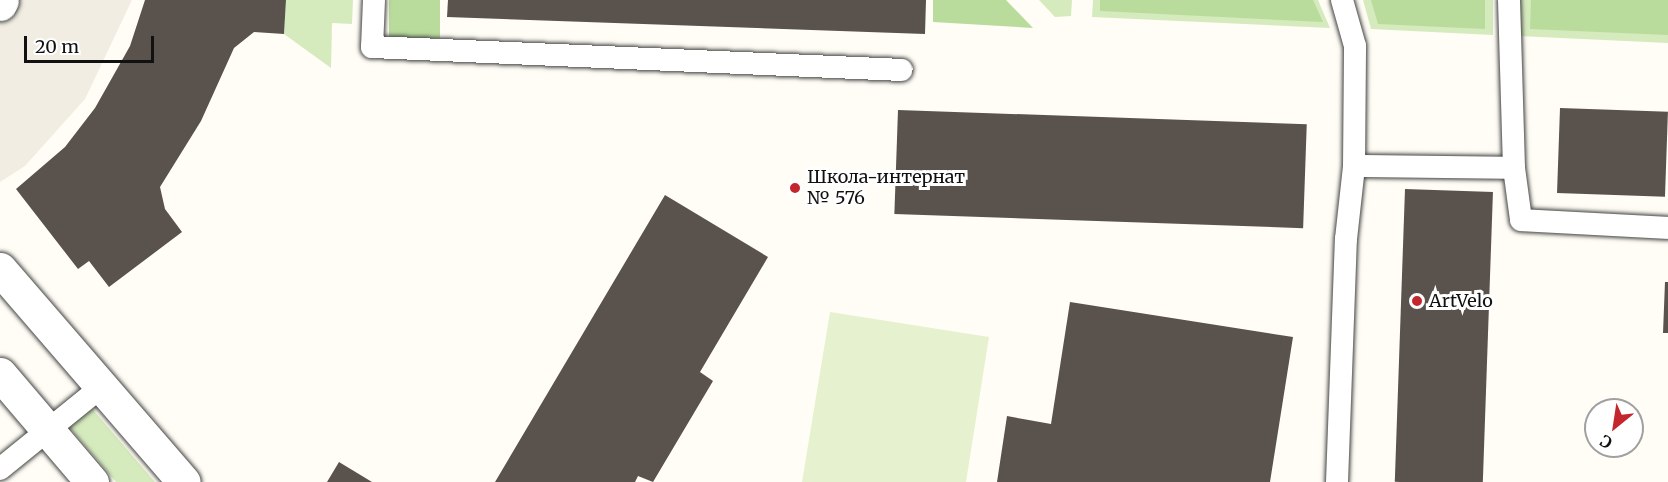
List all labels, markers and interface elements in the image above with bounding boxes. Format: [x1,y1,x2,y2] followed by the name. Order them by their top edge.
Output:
[27,24,158,62] scale bar
[35,35,79,58] text: 20 m
[807,167,965,210] place label: Школа-интернат № 576
[788,181,802,195] marker: Школа-интернат № 576
[1429,290,1493,312] place label: ArtVelo
[1410,294,1424,308] marker: ArtVelo
[1584,398,1644,458] north arrow
[1596,431,1616,453] text: С

